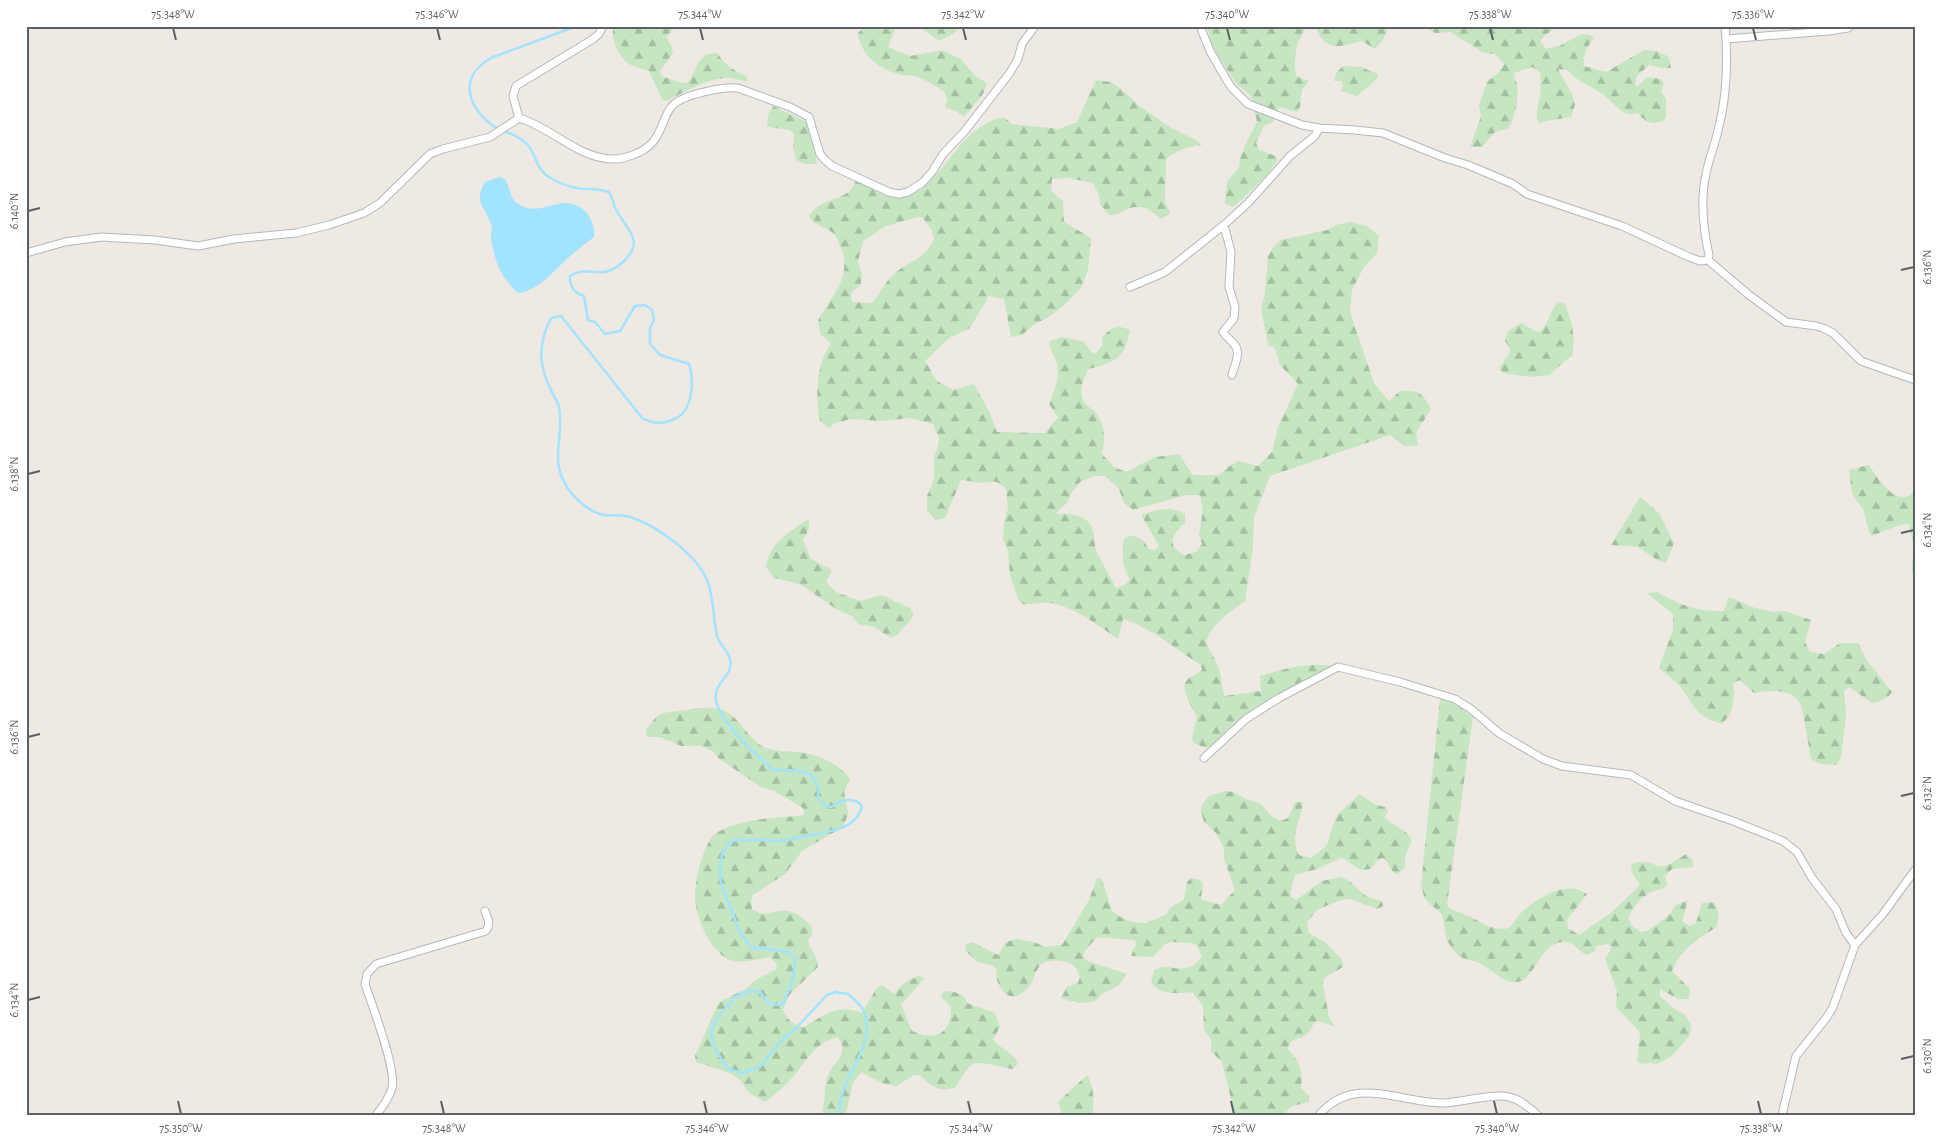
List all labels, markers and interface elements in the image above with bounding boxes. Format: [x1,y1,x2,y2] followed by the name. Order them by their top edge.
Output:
[151,8,195,20] text: 75.348°W
[415,8,459,20] text: 75.346°W
[678,8,722,20] text: 75.344°W
[941,8,985,20] text: 75.342°W
[1205,8,1249,20] text: 75.340°W
[1469,8,1512,20] text: 75.338°W
[1732,8,1775,20] text: 75.336°W
[8,193,20,229] text: 6.140°N
[1921,250,1933,284] text: 6.136°N
[8,457,20,491] text: 6.138°N
[1921,513,1933,547] text: 6.134°N
[8,720,20,754] text: 6.136°N
[1921,776,1933,810] text: 6.132°N
[8,983,20,1017] text: 6.134°N
[1921,1038,1933,1074] text: 6.130°N
[159,1122,203,1134] text: 75.350°W
[422,1122,466,1134] text: 75.348°W
[685,1122,729,1134] text: 75.346°W
[949,1122,993,1134] text: 75.344°W
[1212,1122,1256,1134] text: 75.342°W
[1475,1122,1519,1134] text: 75.340°W
[1740,1122,1783,1134] text: 75.338°W

